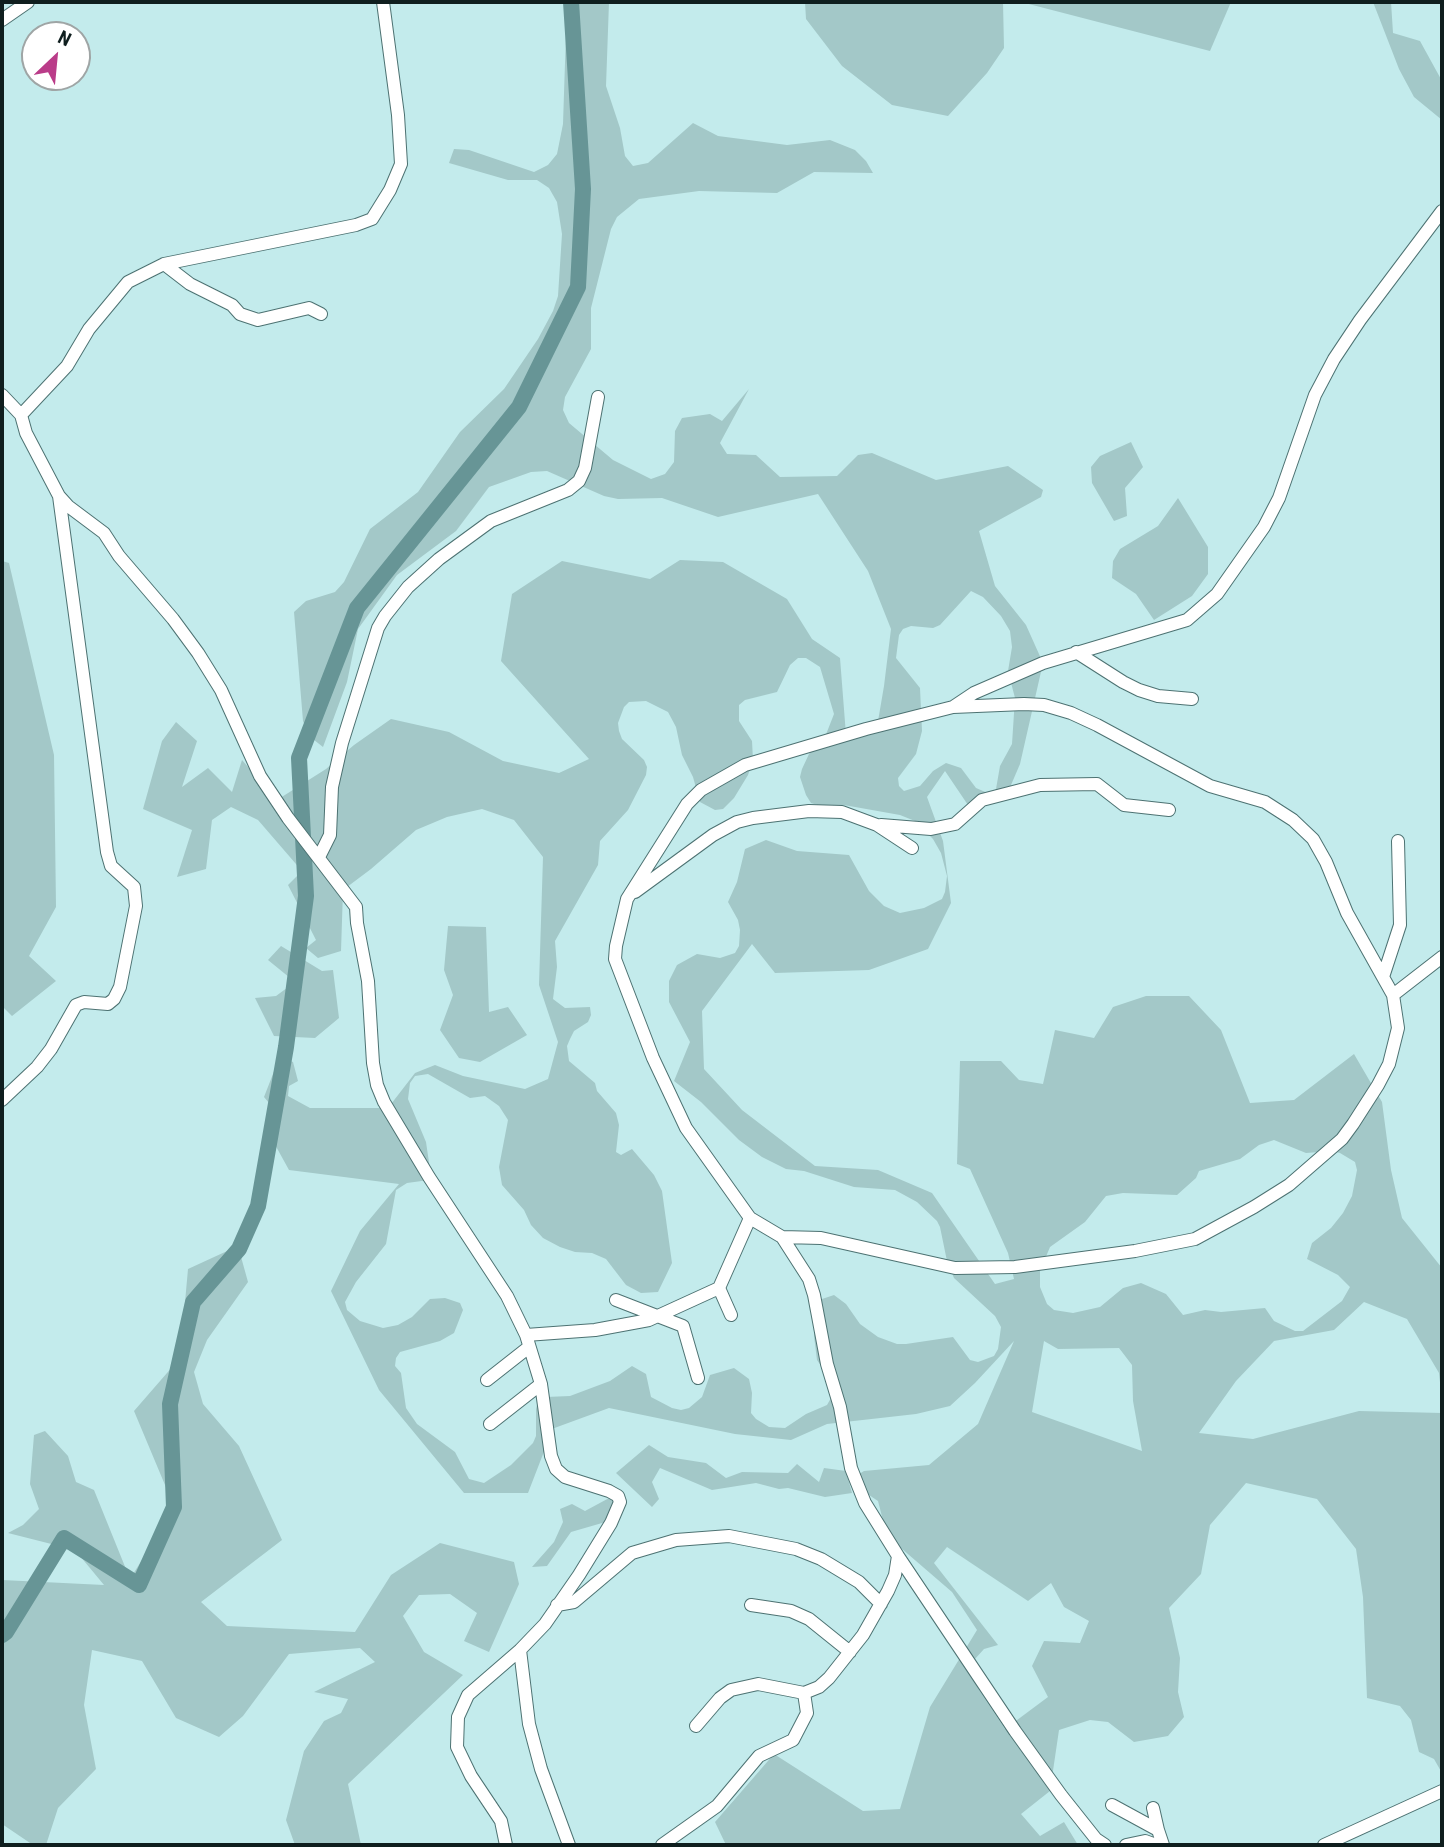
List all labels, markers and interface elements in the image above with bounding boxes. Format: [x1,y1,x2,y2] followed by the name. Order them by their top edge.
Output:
[21,21,91,91] north arrow
[54,26,75,51] text: N

